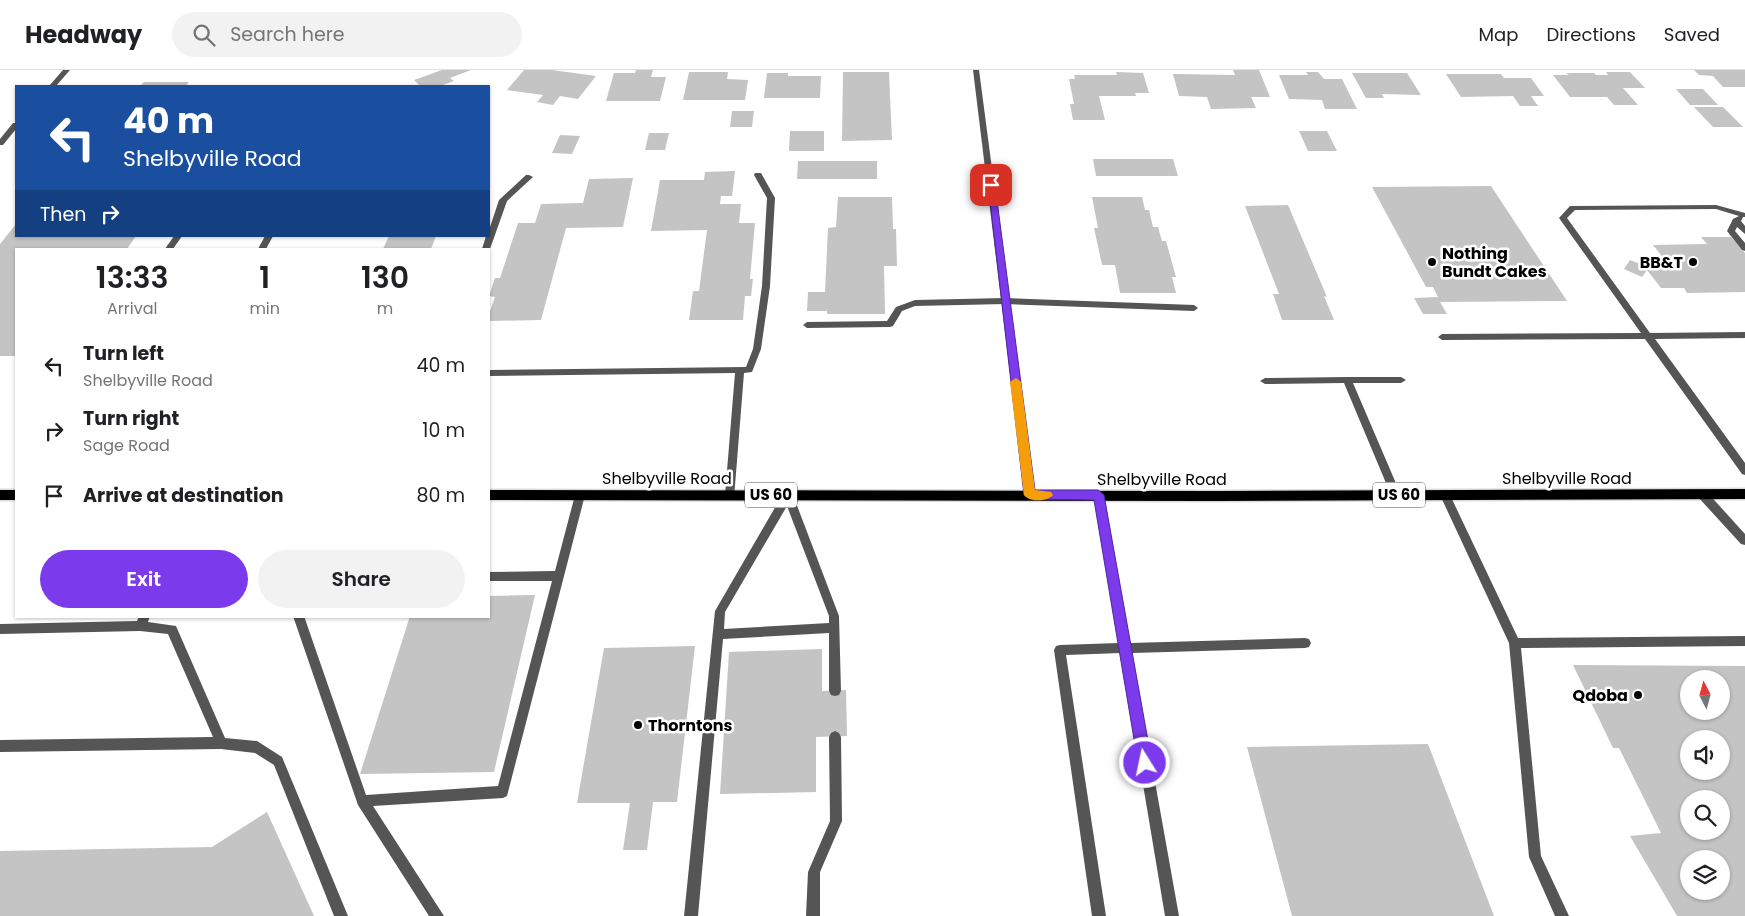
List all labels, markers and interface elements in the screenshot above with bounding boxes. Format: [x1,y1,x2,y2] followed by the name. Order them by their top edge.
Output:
[172,12,522,57] search box
[25,18,142,51] text: Headway
[190,21,218,49] icon: search
[230,21,345,48] text: Search here
[1479,22,1518,47] text: Map
[1546,22,1636,47] text: Directions
[1664,22,1720,47] text: Saved
[123,96,214,145] text: 40 m
[40,105,105,170] icon: left
[123,143,302,174] text: Shelbyville Road
[970,164,1012,206] pin
[977,171,1005,199] icon: arrive
[96,200,124,228] icon: right
[40,201,86,228] text: Then
[1442,242,1547,283] place label: Nothing Bundt Cakes
[1640,251,1684,274] place label: BB&T
[96,256,169,299] text: 13:33
[259,256,270,299] text: 1
[361,256,409,299] text: 130
[1426,256,1438,268] marker: Nothing Bundt Cakes
[1687,256,1699,268] marker: BB&T
[107,297,157,320] text: Arrival
[249,297,280,320] text: min
[377,297,393,320] text: m
[83,340,164,367] text: Turn left
[40,352,68,380] icon: left
[416,352,465,379] text: 40 m
[83,369,213,392] text: Shelbyville Road
[83,405,179,432] text: Turn right
[40,417,68,445] icon: right
[422,417,465,444] text: 10 m
[83,434,170,457] text: Sage Road
[602,467,732,490] street label: Shelbyville Road
[1502,467,1632,490] street label: Shelbyville Road
[1097,468,1227,491] street label: Shelbyville Road
[40,482,68,510] icon: arrive
[83,482,284,509] text: Arrive at destination
[416,482,465,509] text: 80 m
[745,482,797,508] road number: US 60
[1373,482,1425,508] road number: US 60
[40,550,248,608] button: Exit
[258,550,465,608] button: Share
[1680,670,1730,720] north arrow
[1680,670,1730,900] map controls
[1573,684,1628,707] place label: Qdoba
[1632,689,1644,701] marker: Qdoba
[648,714,733,737] place label: Thorntons
[632,719,644,731] marker: Thorntons
[1680,730,1730,780] button: sound
[1118,736,1170,788] position arrow
[1680,790,1730,840] button: search
[1680,850,1730,900] button: layers

